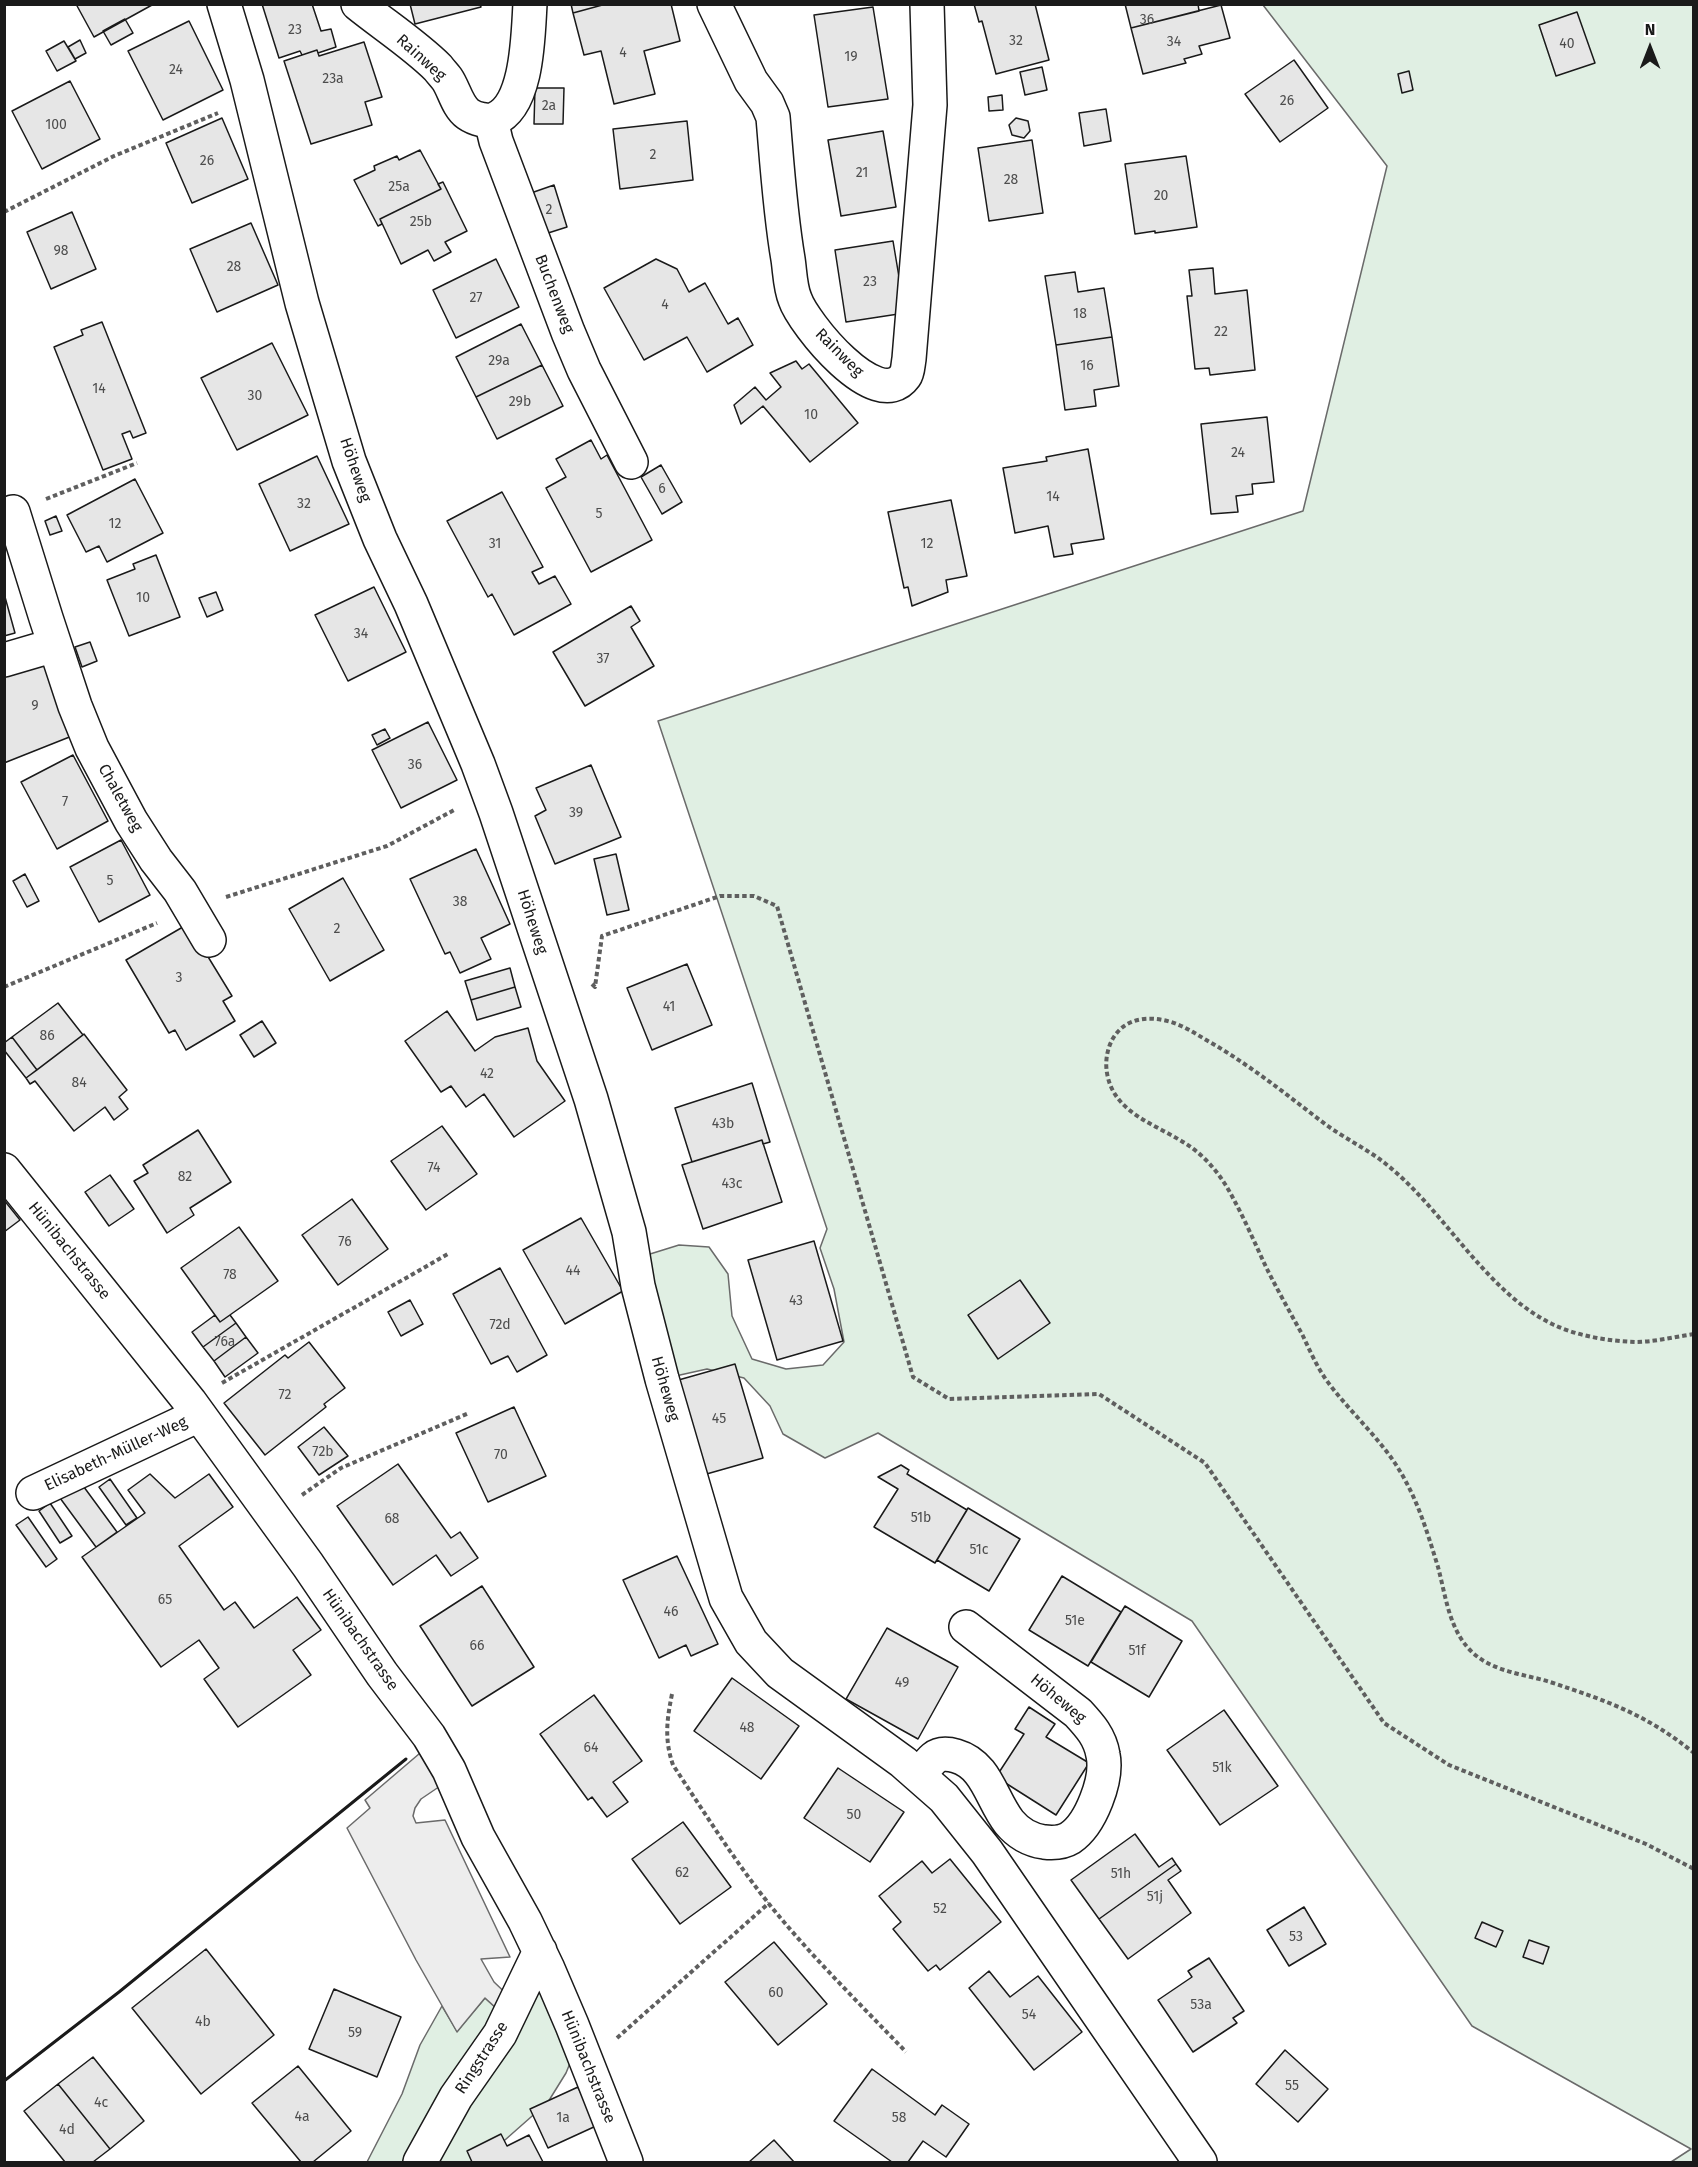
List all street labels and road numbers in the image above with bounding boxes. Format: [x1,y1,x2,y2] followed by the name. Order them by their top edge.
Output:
[392,31,450,85] street label: Rainweg
[530,252,578,336] street label: Buchenweg
[811,325,867,381] street label: Rainweg
[335,435,375,505] street label: Höheweg
[94,761,146,835] street label: Chaletweg
[513,887,551,957] street label: Höheweg
[24,1198,114,1304] street label: Hünibachstrasse
[647,1354,683,1424] street label: Höheweg
[41,1412,191,1496] street label: Elisabeth-Müller-Weg
[318,1585,402,1695] street label: Hünibachstrasse
[1026,1670,1090,1728] street label: Höheweg
[557,2008,619,2126] street label: Hünibachstrasse
[451,2018,513,2098] street label: Ringstrasse

